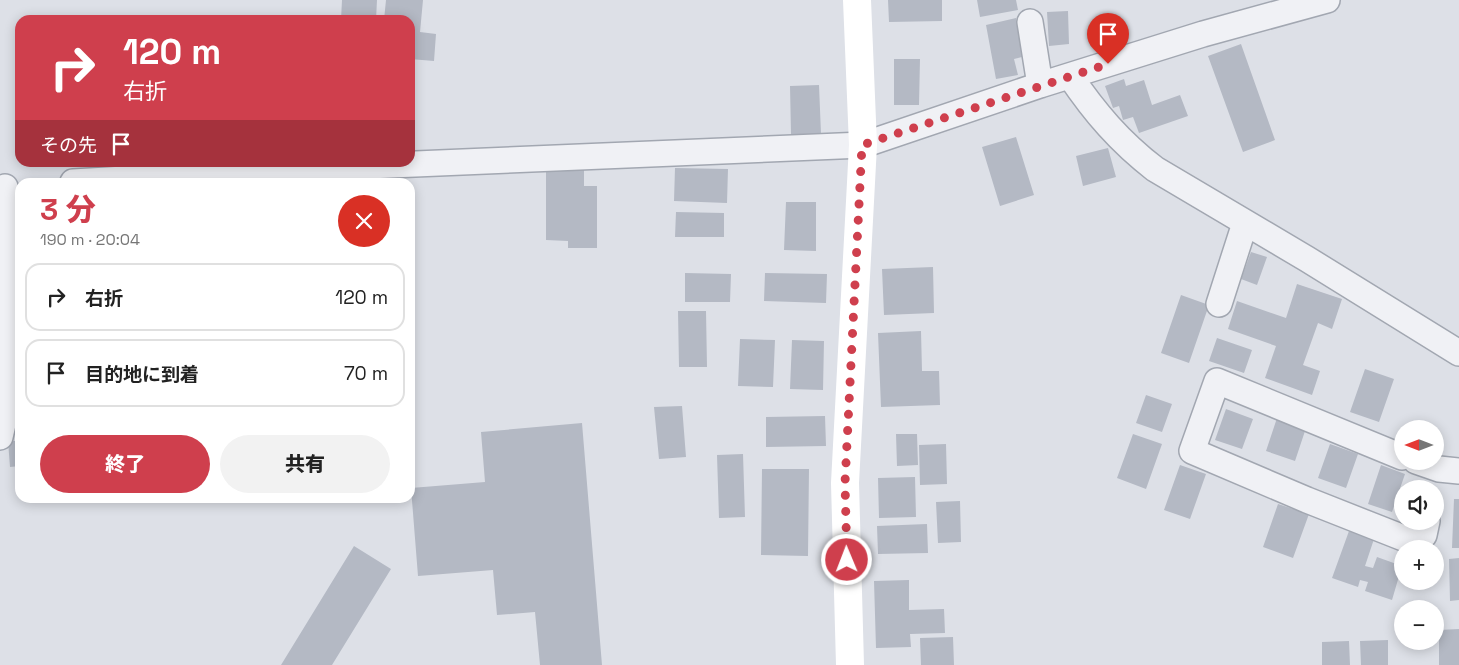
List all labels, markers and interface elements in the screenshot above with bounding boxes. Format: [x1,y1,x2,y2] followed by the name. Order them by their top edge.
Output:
[1087,13,1129,64] pin
[1094,20,1122,48] icon: arrive
[123,30,221,74] text: 120 m
[40,35,105,100] icon: right
[123,77,167,105] text: 右折
[107,130,135,158] icon: arrive
[40,133,97,158] text: その先
[40,190,96,229] text: 3 分
[338,195,390,247] button: close
[40,229,140,250] text: 190 m · 20:04
[42,283,70,311] icon: right
[335,285,388,310] text: 120 m
[85,286,123,311] text: 右折
[42,359,70,387] icon: arrive
[344,361,388,386] text: 70 m
[85,362,199,387] text: 目的地に到着
[1394,420,1444,470] north arrow
[1394,420,1444,650] map controls
[40,435,210,493] button: 終了
[220,435,390,493] button: 共有
[1394,480,1444,530] button: sound
[820,533,872,585] position arrow
[1394,540,1444,590] button: +
[1394,600,1444,650] button: −

